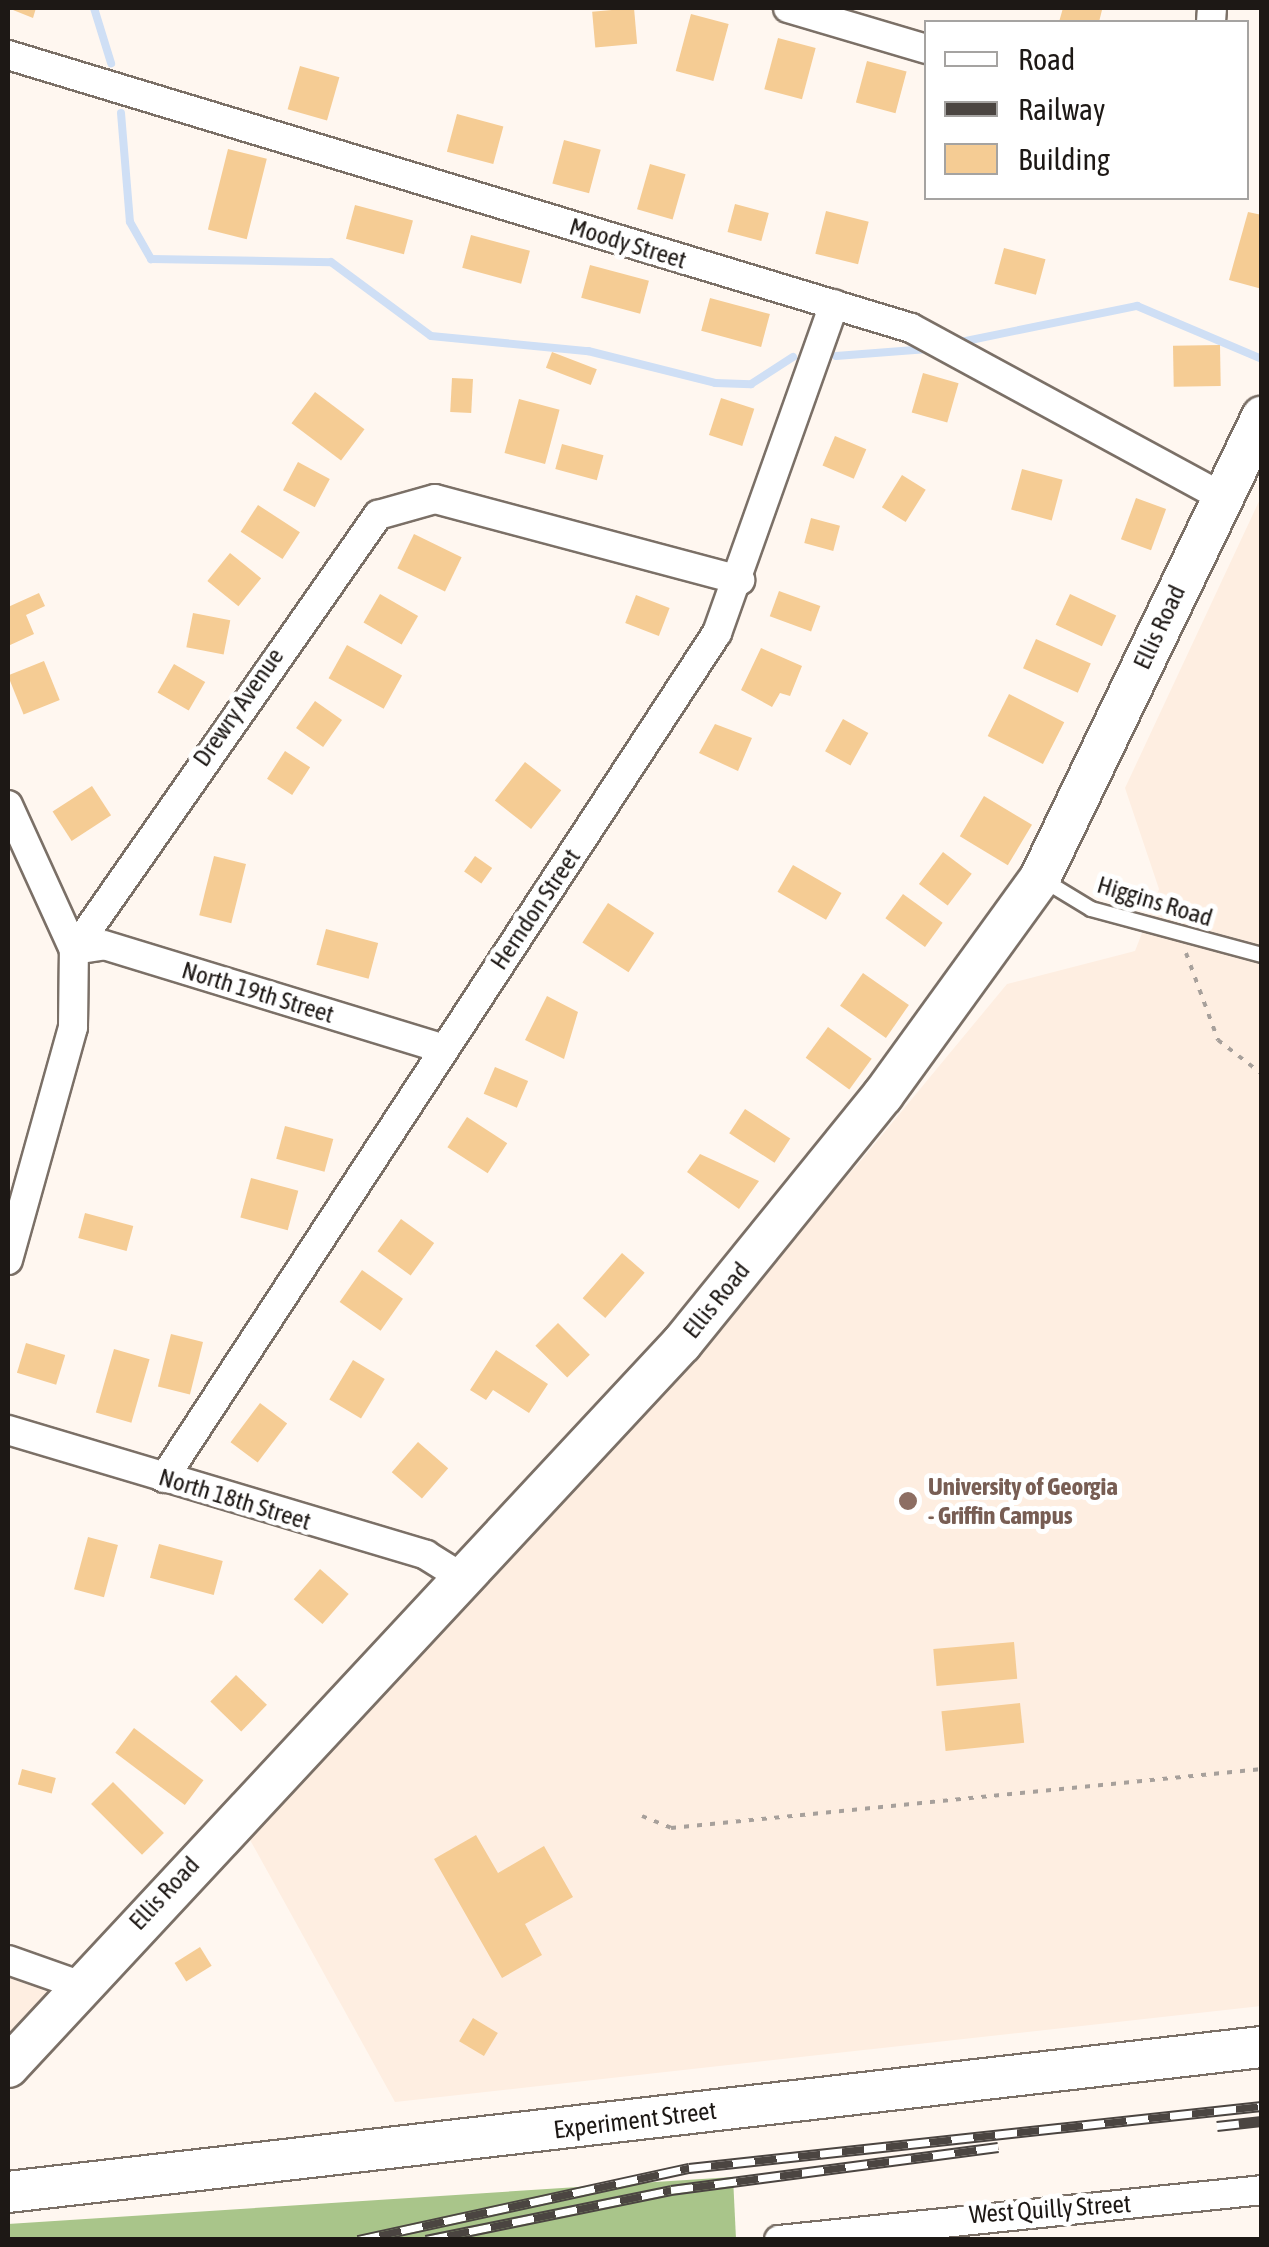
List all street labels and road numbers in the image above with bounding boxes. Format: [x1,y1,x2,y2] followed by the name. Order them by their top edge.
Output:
[566,211,690,275] street label: Moody Street
[1126,580,1192,674] street label: Ellis Road
[186,642,290,772] street label: Drewry Avenue
[484,843,586,975] street label: Herndon Street
[1094,869,1216,933] street label: Higgins Road
[178,955,338,1029] street label: North 19th Street
[676,1256,756,1344] street label: Ellis Road
[155,1462,315,1536] street label: North 18th Street
[122,1850,206,1936] street label: Ellis Road
[552,2095,718,2145] street label: Experiment Street
[968,2188,1132,2230] street label: West Quilly Street

